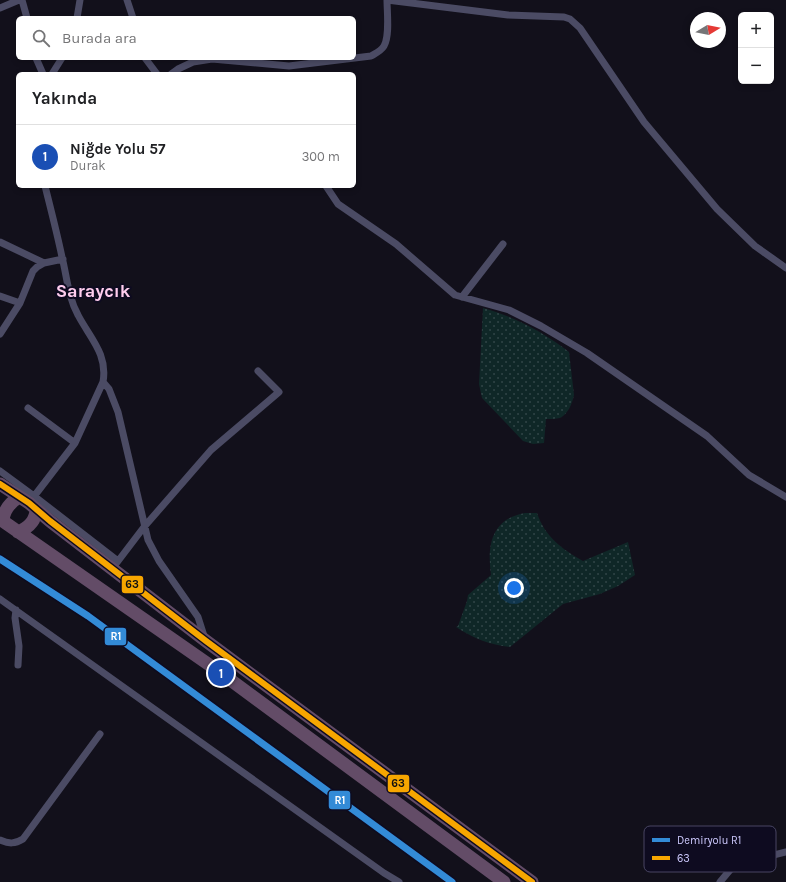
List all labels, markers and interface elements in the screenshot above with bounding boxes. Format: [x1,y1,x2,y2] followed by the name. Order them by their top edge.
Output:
[690,12,726,48] north arrow
[738,12,774,84] map controls
[738,12,774,48] button: +
[16,16,356,60] search box
[30,27,52,49] icon: search
[62,29,137,47] text: Burada ara
[738,48,774,84] button: −
[32,88,97,108] text: Yakında
[70,140,165,158] text: Niğde Yolu 57
[43,149,47,164] text: 1
[302,149,340,164] text: 300 m
[70,158,106,173] text: Durak
[56,280,131,302] district label: Saraycık
[121,575,144,594] line badge: 63
[125,578,139,591] text: 63
[504,578,524,598] your location
[104,627,127,646] line badge: R1
[110,630,122,643] text: R1
[208,658,234,688] pin: 1
[387,774,410,793] line badge: 63
[391,777,405,790] text: 63
[328,790,351,810] line badge: R1
[334,794,346,807] text: R1
[644,826,776,872] legend
[677,834,741,847] text: Demiryolu R1
[677,852,690,865] text: 63

